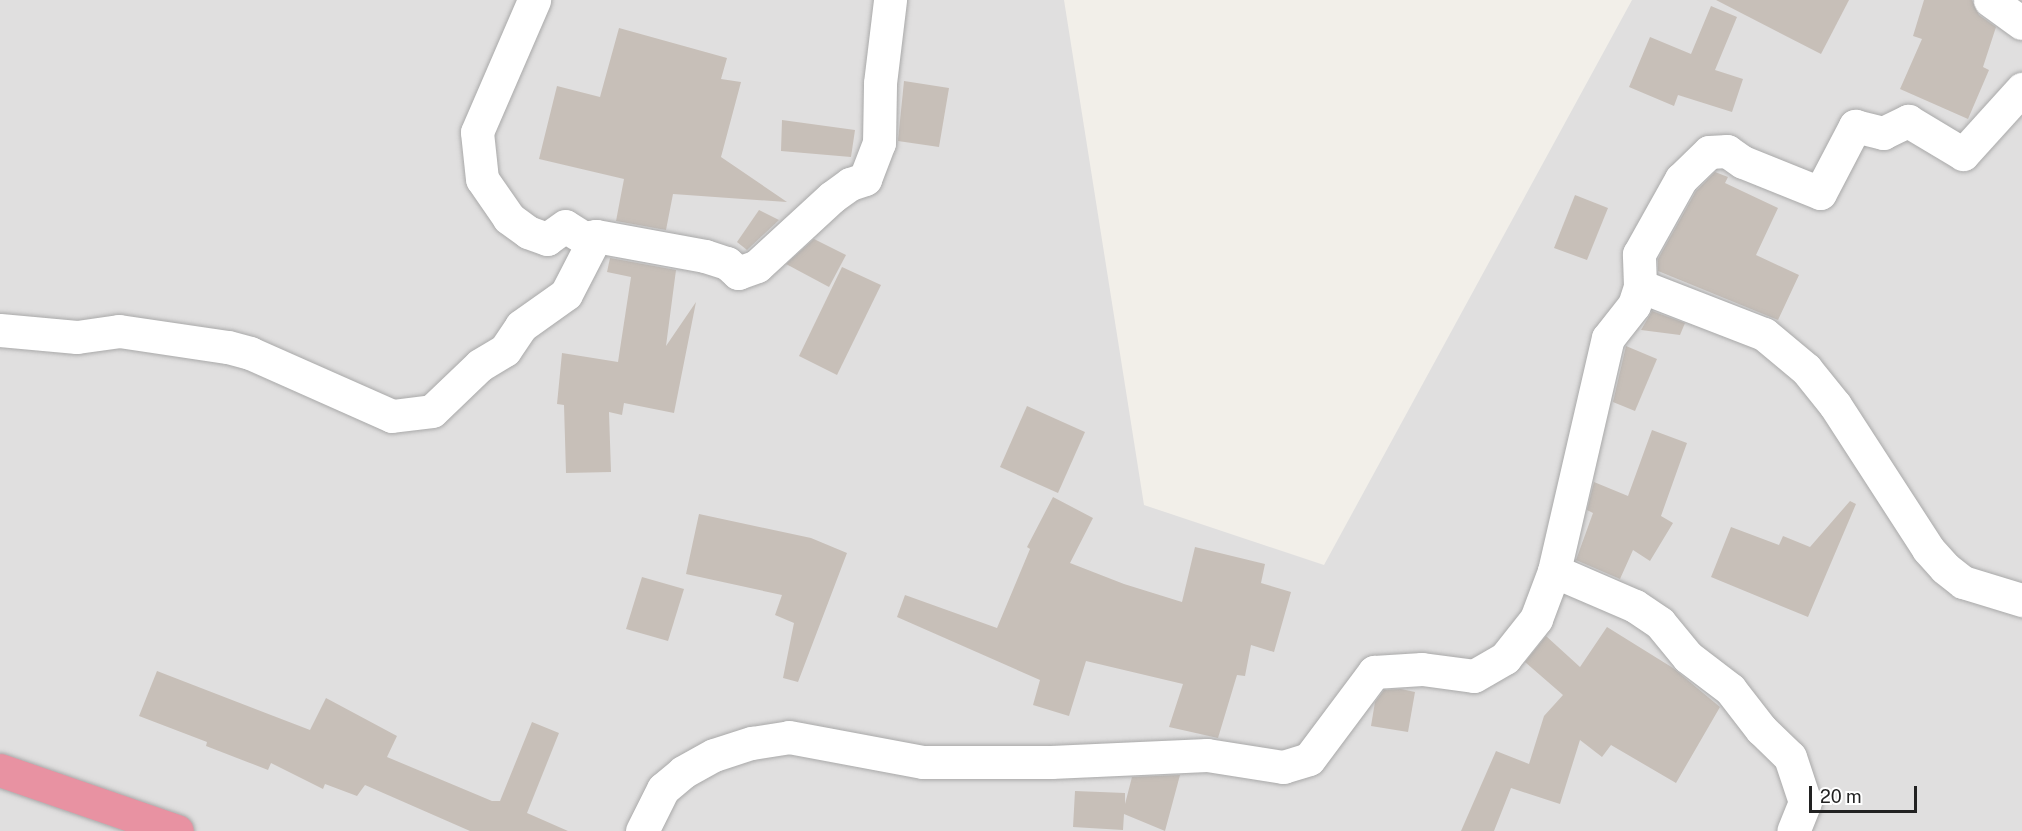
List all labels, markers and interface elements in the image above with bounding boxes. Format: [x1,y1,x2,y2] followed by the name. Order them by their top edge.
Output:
[1812,774,1920,812] scale bar
[1820,786,1862,807] text: 20 m

